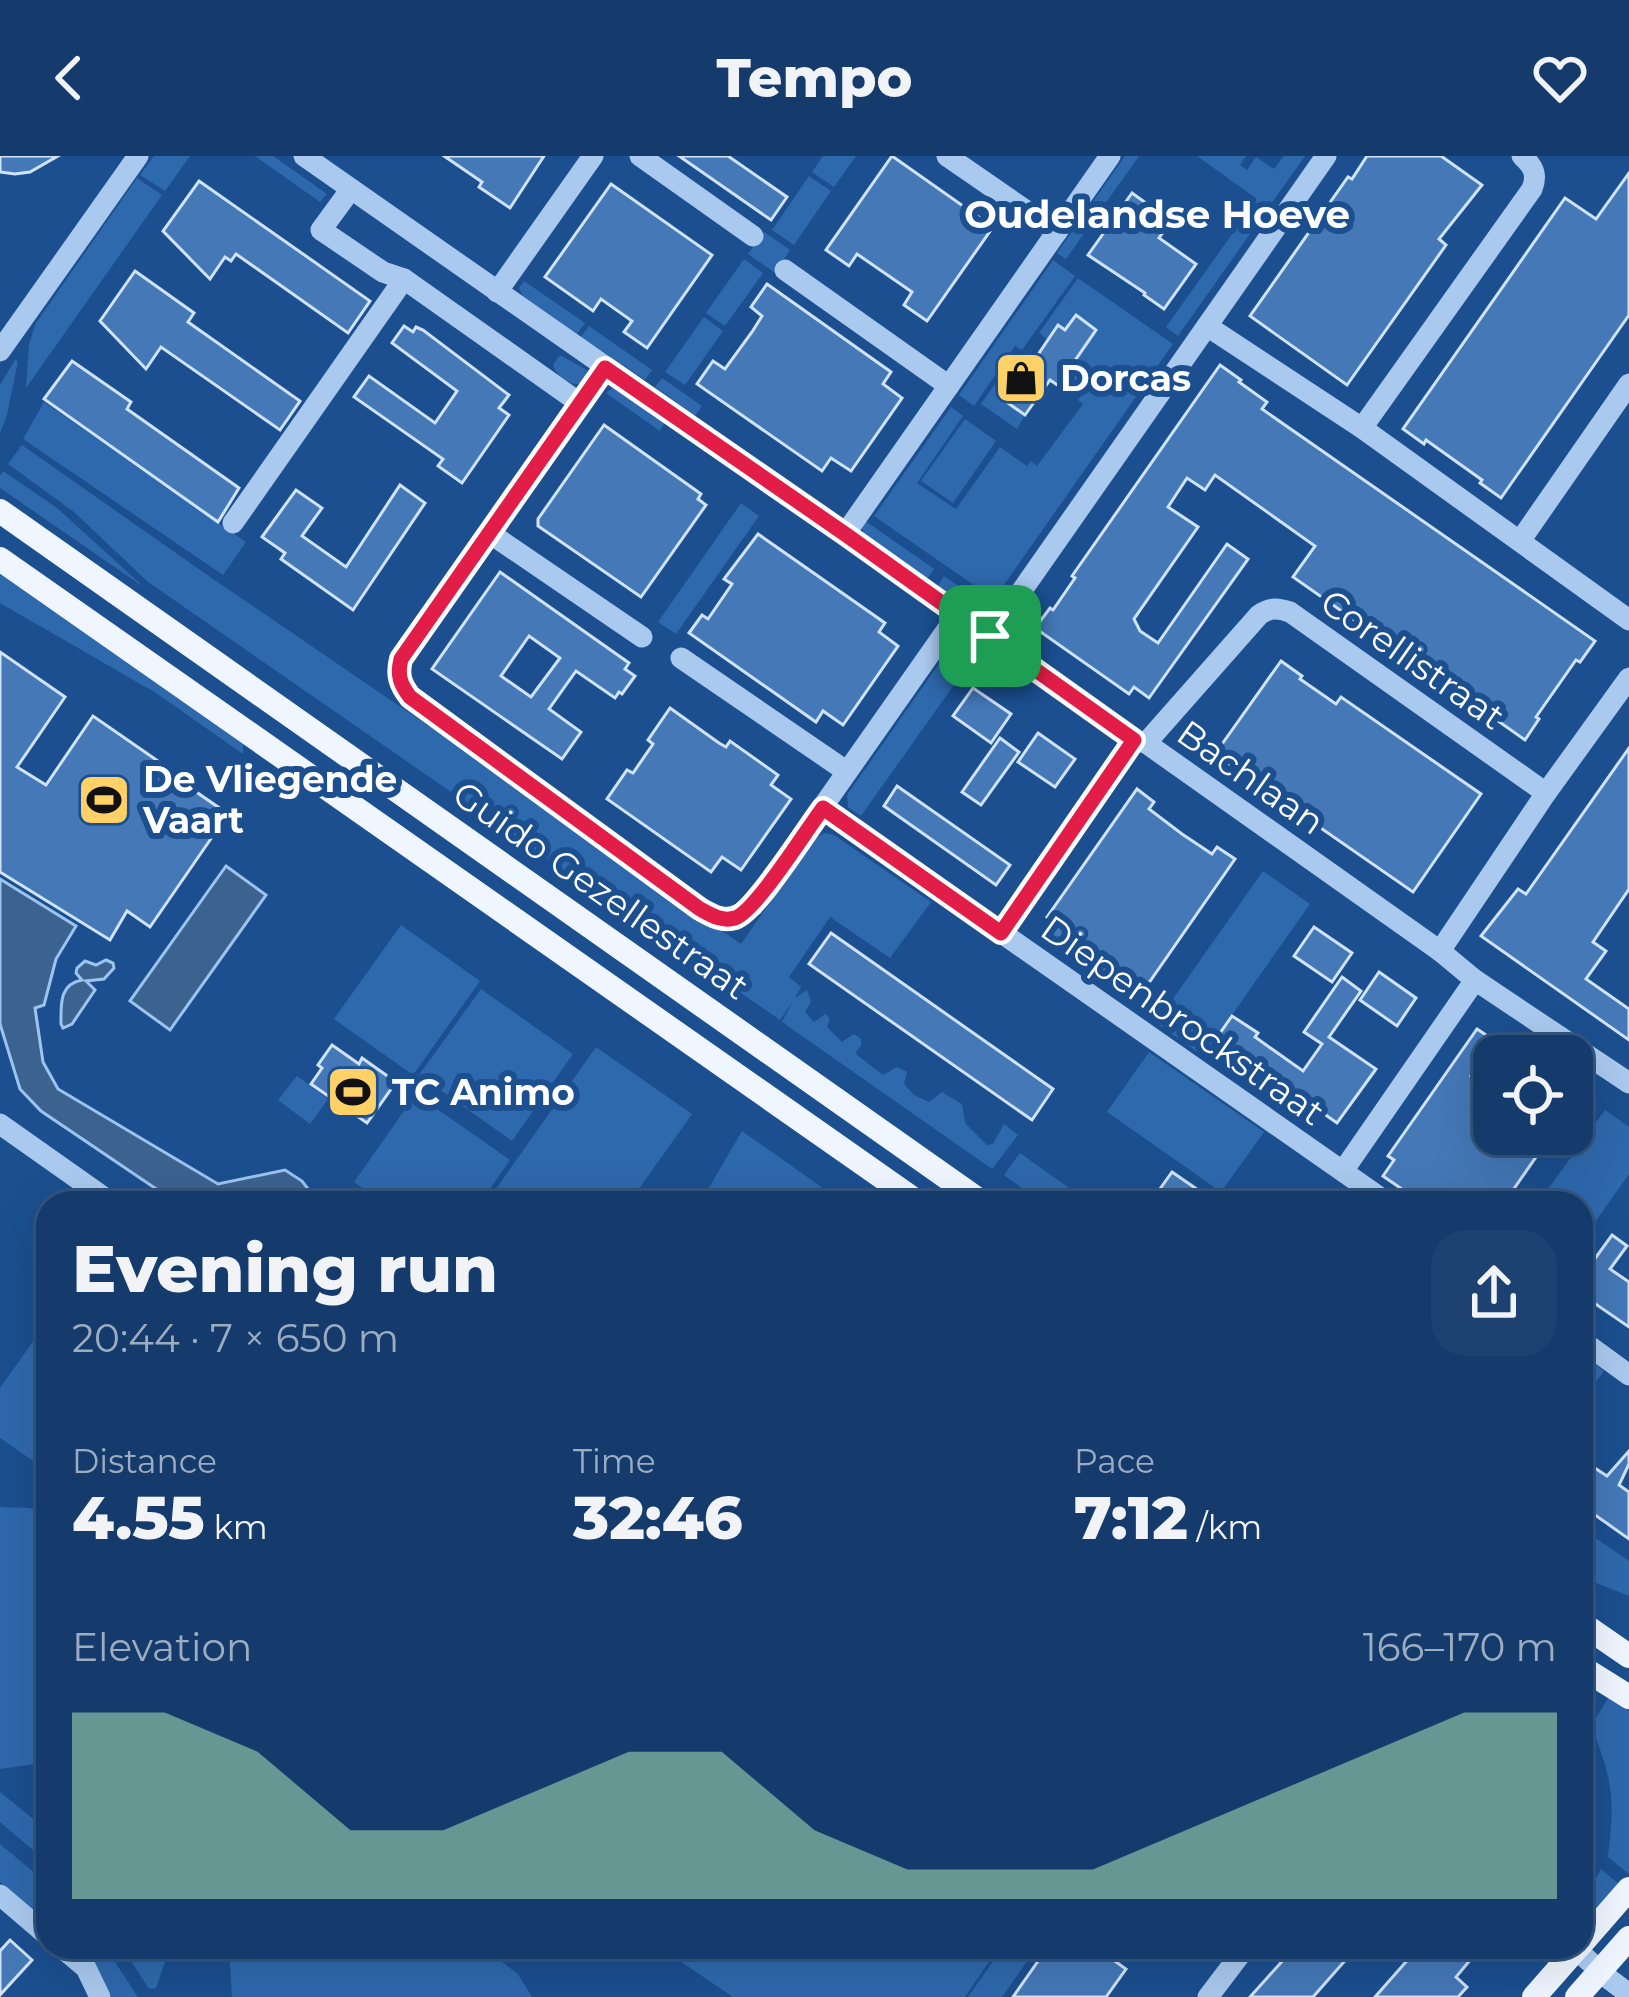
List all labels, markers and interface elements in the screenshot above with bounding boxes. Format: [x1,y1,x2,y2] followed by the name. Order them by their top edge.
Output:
[36,45,102,111] icon: back
[717,45,912,111] text: Tempo
[1527,45,1593,111] icon: heart
[964,190,1350,238] district label: Oudelandse Hoeve
[993,350,1049,406] shop icon: Dorcas
[1060,356,1191,400] place label: Dorcas
[1313,580,1513,738] street label: Corellistraat
[939,585,1041,687] pin
[957,603,1023,669] icon: arrive
[1169,710,1333,844] street label: Bachlaan
[142,757,397,842] place label: De Vliegende Vaart
[445,771,757,1009] street label: Guido Gezellestraat
[76,772,132,828] sports icon: De Vliegende Vaart
[1033,906,1333,1134] street label: Diepenbrockstraat
[1473,1035,1593,1155] map controls
[1473,1035,1593,1155] button: locate
[325,1064,381,1120] sports icon: TC Animo
[392,1070,575,1114] place label: TC Animo
[72,1228,498,1309] text: Evening run
[1431,1230,1557,1356] button: share
[72,1314,399,1362] text: 20:44 · 7 × 650 m
[72,1441,217,1481] text: Distance
[573,1441,656,1481] text: Time
[1074,1441,1155,1481] text: Pace
[72,1481,205,1554] text: 4.55
[573,1481,743,1554] text: 32:46
[1074,1481,1188,1554] text: 7:12
[205,1507,268,1547] text: km
[1188,1507,1262,1547] text: /km
[72,1623,252,1671] text: Elevation
[1363,1623,1557,1671] text: 166–170 m

